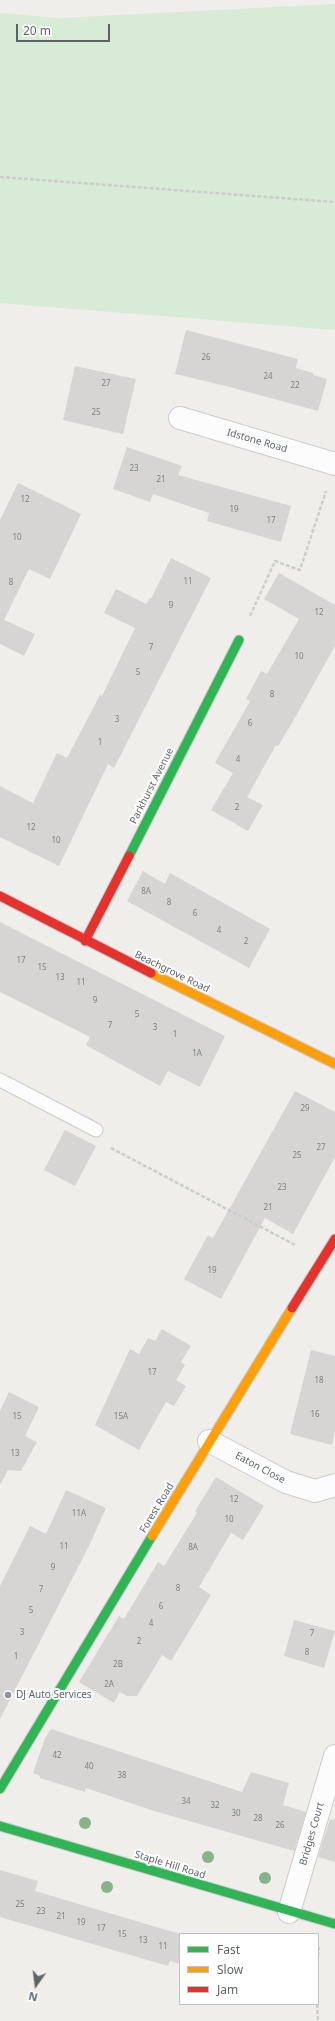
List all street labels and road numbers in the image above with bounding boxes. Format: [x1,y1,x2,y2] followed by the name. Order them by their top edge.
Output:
[225,427,289,455] street label: Idstone Road
[128,746,176,826] street label: Parkhurst Avenue
[133,949,211,995] street label: Beachgrove Road
[233,1450,287,1486] street label: Eaton Close
[137,1481,177,1535] street label: Forest Road
[297,1801,327,1867] street label: Bridges Court
[133,1849,207,1881] street label: Staple Hill Road

